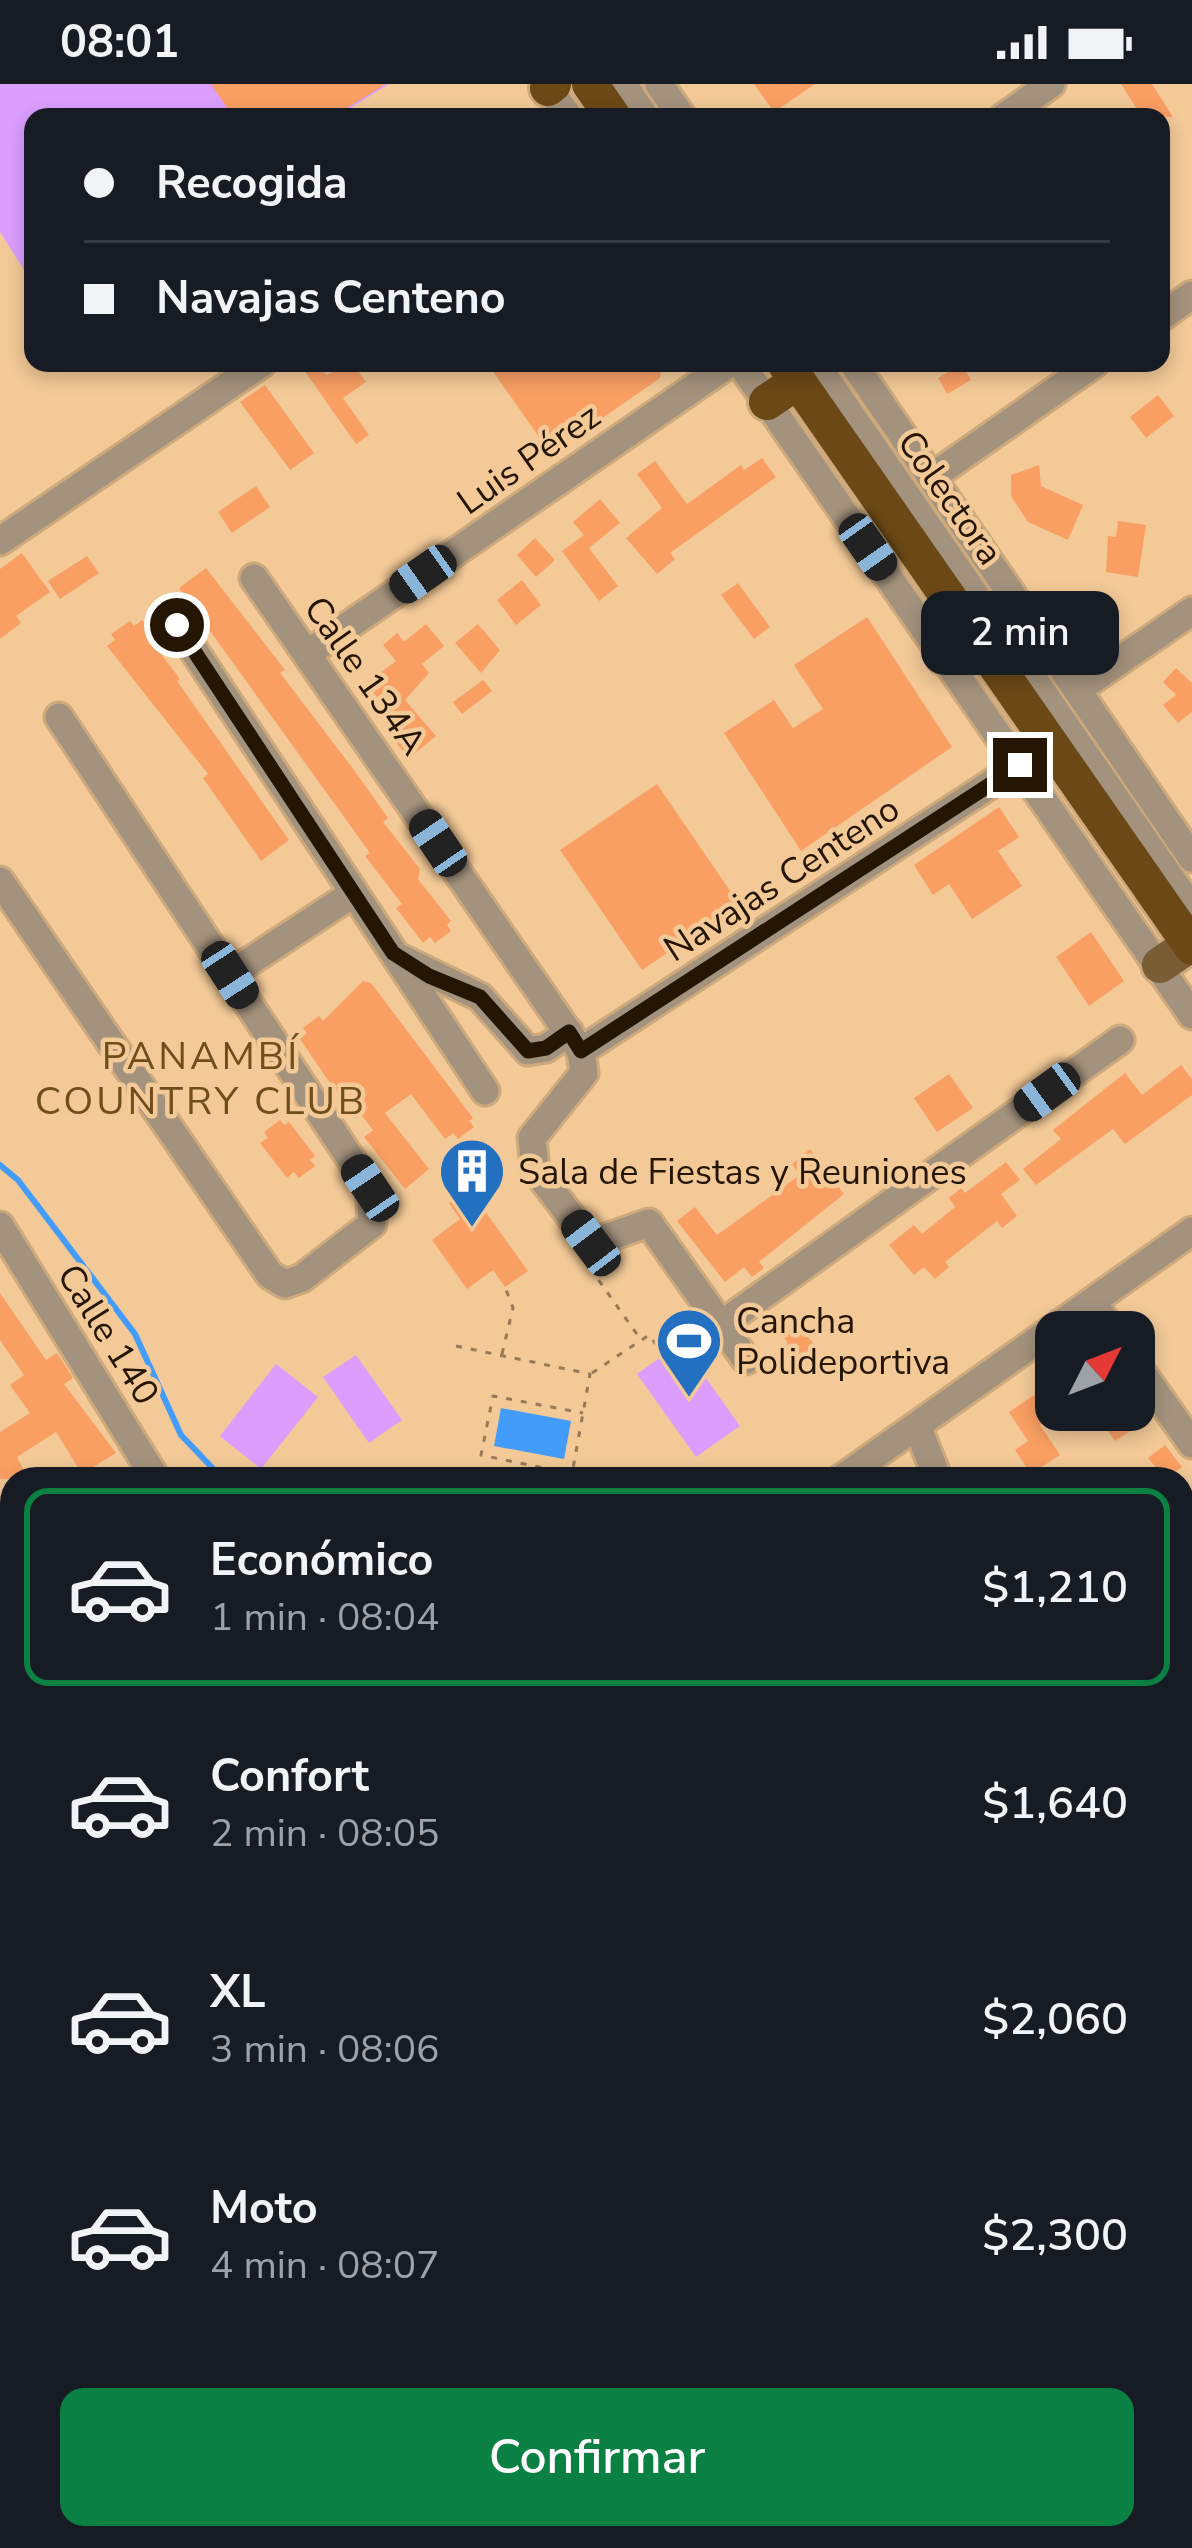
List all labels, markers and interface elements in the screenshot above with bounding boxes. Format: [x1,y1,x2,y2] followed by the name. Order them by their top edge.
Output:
[60,12,179,73] text: 08:01
[156,153,348,214] text: Recogida
[156,268,506,329] text: Navajas Centeno
[448,392,610,526] street label: Luis Pérez
[886,421,1014,575] street label: Colectora
[833,507,903,587] car
[383,539,463,609] car
[292,587,437,765] street label: Calle 134A
[921,591,1119,675] callout: 2 min
[150,598,204,652] route start
[970,606,1070,659] text: 2 min
[993,738,1047,792] route end
[655,785,909,974] street label: Navajas Centeno
[403,803,473,883] car
[195,935,265,1015] car
[35,1030,367,1128] district label: PANAMBÍ COUNTRY CLUB
[1007,1056,1087,1128] car
[437,1136,507,1230] building icon: Sala de Fiestas y Reuniones
[335,1148,405,1228] car
[518,1148,967,1197] place label: Sala de Fiestas y Reuniones
[555,1203,627,1283] car
[45,1255,170,1414] street label: Calle 140
[736,1297,950,1387] place label: Cancha Polideportiva
[654,1306,724,1400] sports icon: Cancha Polideportiva
[1035,1311,1155,1431] north arrow
[1035,1311,1155,1431] map controls
[210,1530,433,1591] text: Económico
[66,1533,174,1641] icon: car
[982,1557,1128,1618] text: $1,210
[210,1591,439,1644] text: 1 min · 08:04
[210,1746,369,1807] text: Confort
[66,1749,174,1857] icon: car
[982,1773,1128,1834] text: $1,640
[210,1807,439,1860] text: 2 min · 08:05
[210,1962,266,2023] text: XL
[66,1965,174,2073] icon: car
[982,1989,1128,2050] text: $2,060
[210,2023,439,2076] text: 3 min · 08:06
[210,2178,318,2239] text: Moto
[66,2181,174,2289] icon: car
[982,2205,1128,2266] text: $2,300
[210,2239,439,2292] text: 4 min · 08:07
[60,2388,1134,2526] button: Confirmar

